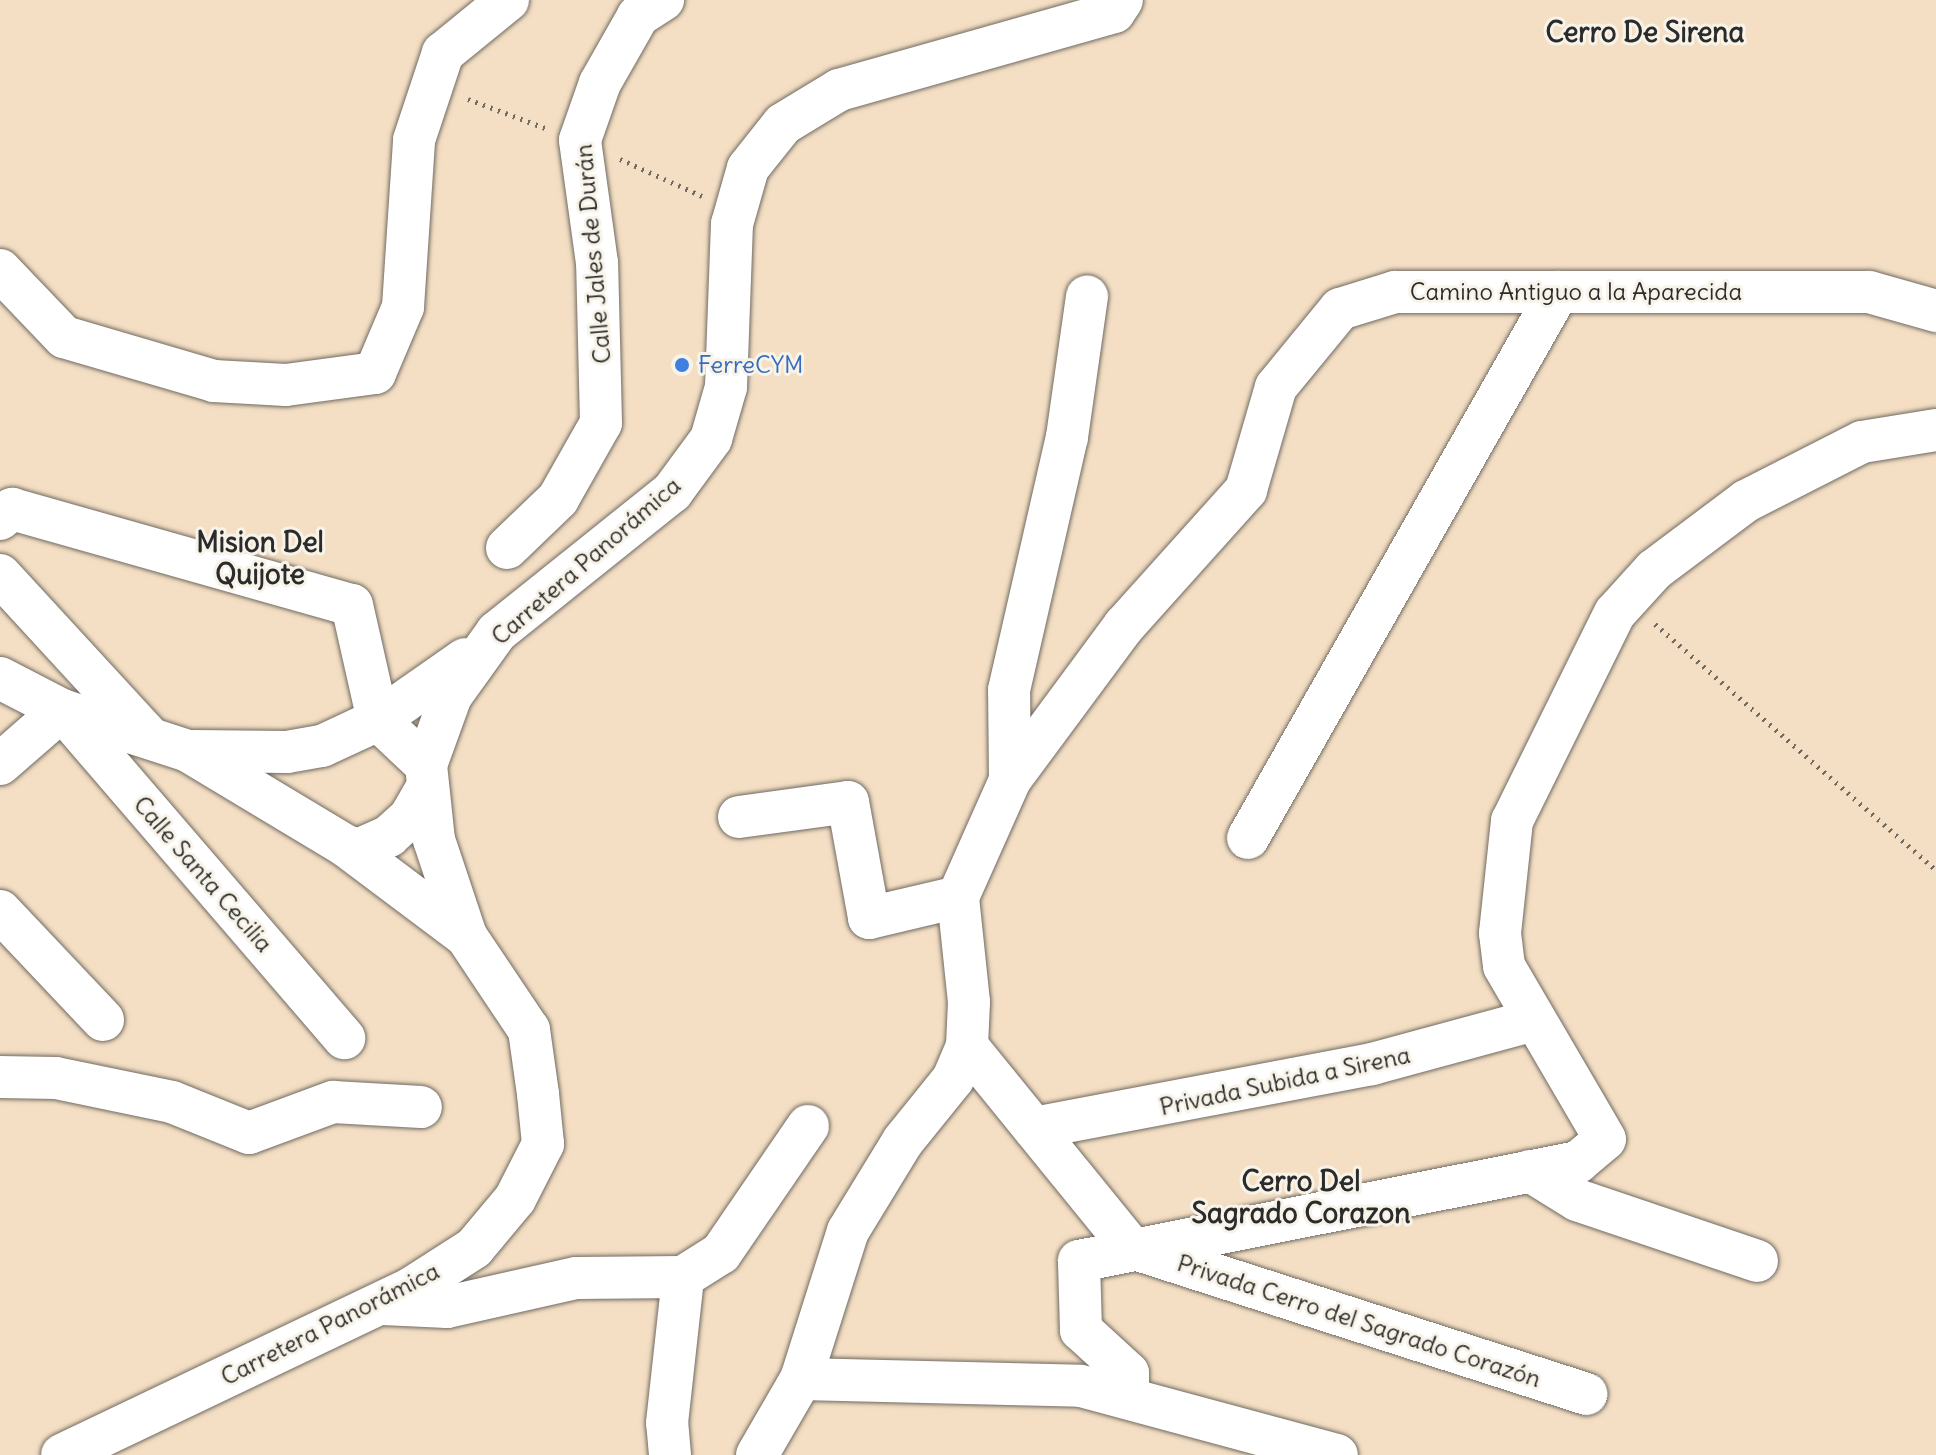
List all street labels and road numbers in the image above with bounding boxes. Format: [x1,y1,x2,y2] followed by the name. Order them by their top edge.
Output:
[569,143,617,365] street label: Calle Jales de Durán
[1410,278,1742,306] street label: Camino Antiguo a la Aparecida
[486,471,686,651] street label: Carretera Panorámica
[127,790,279,958] street label: Calle Santa Cecilia
[1157,1040,1413,1122] street label: Privada Subida a Sirena
[1174,1248,1544,1394] street label: Privada Cerro del Sagrado Corazón
[216,1256,444,1392] street label: Carretera Panorámica

